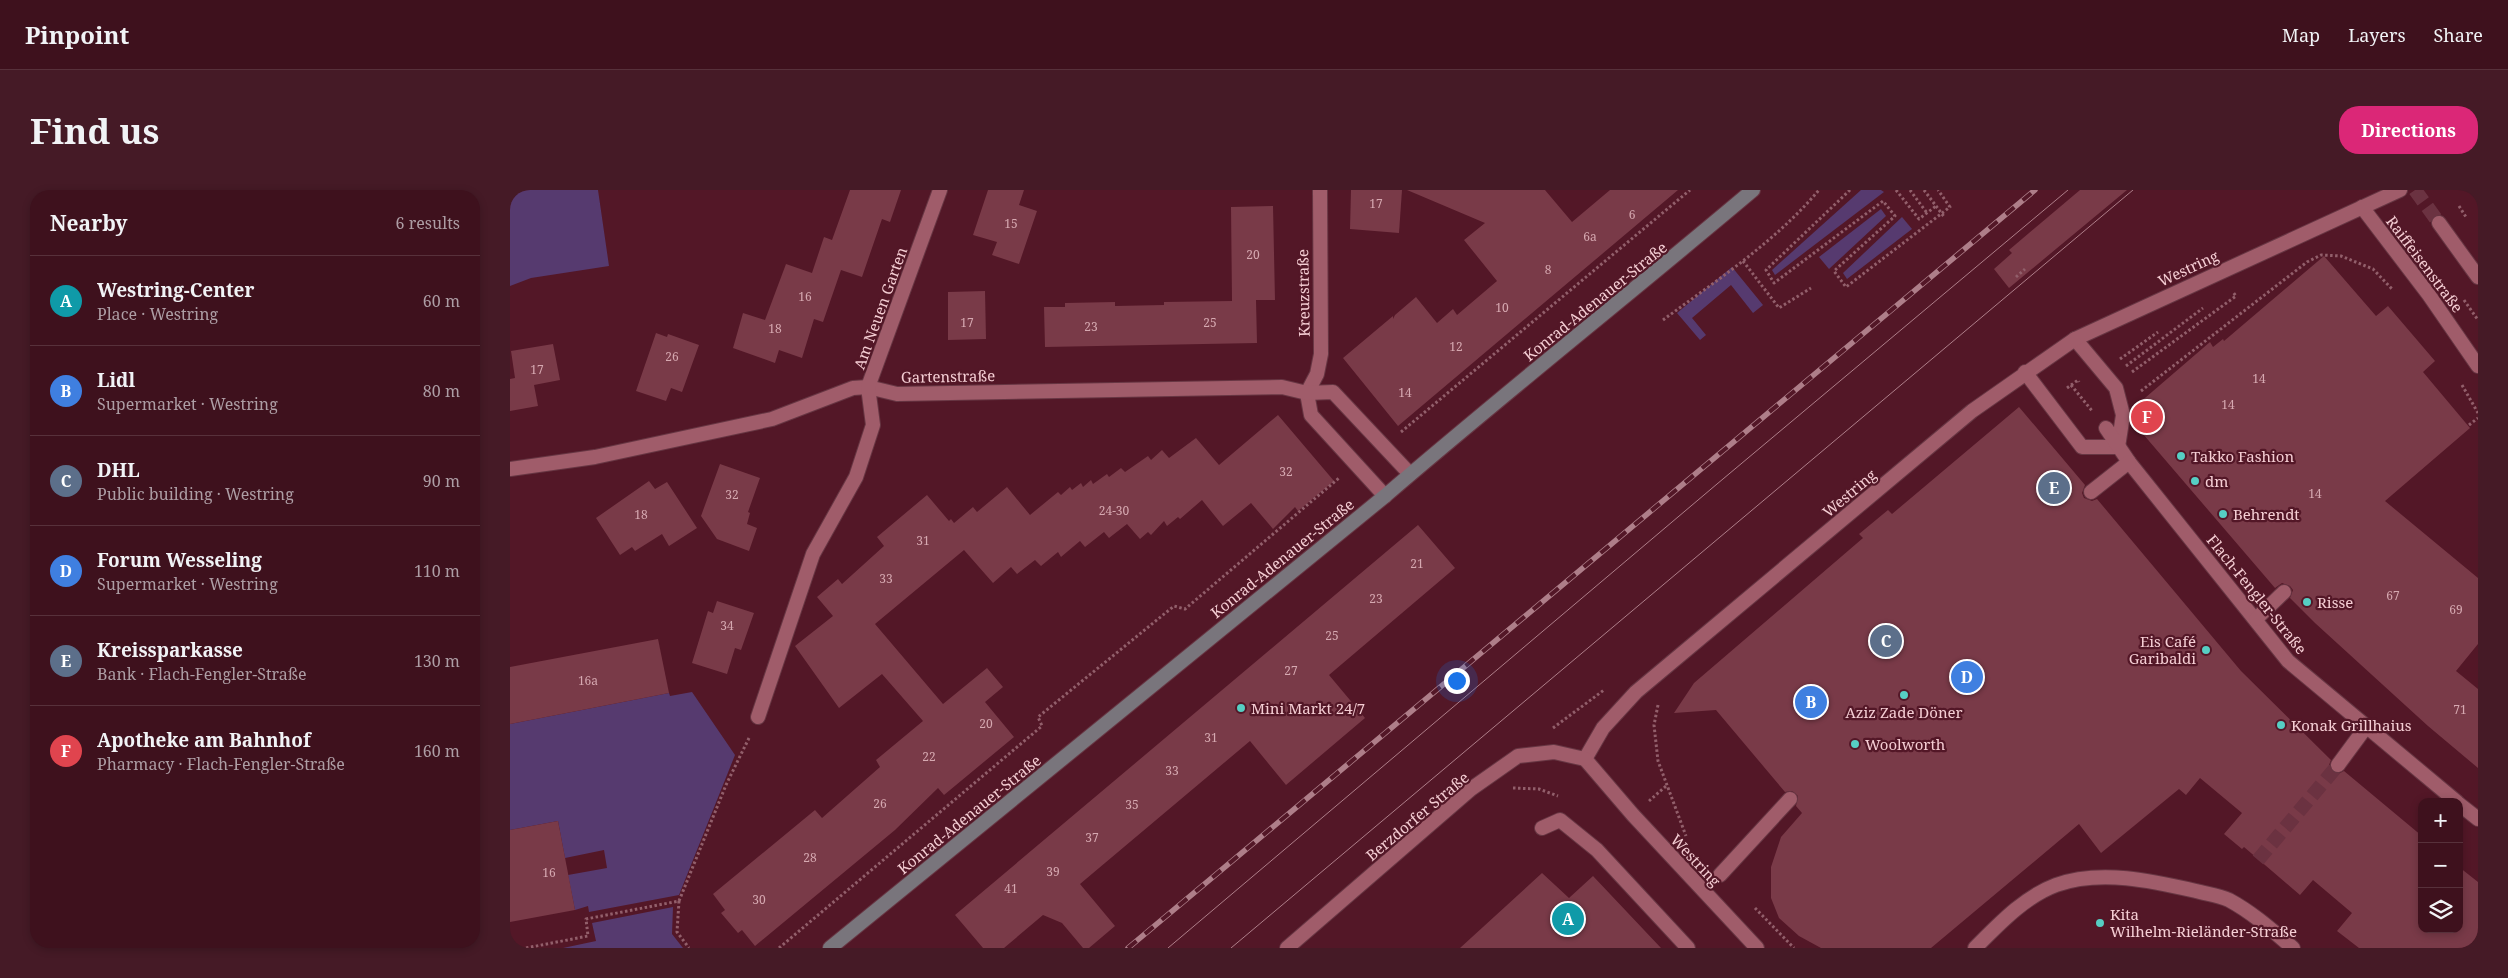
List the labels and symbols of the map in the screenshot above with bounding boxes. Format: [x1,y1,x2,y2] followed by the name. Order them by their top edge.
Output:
[1369,195,1383,212] house number: 17
[1629,206,1636,223] house number: 6
[2382,212,2468,316] street label: Raiffeisenstraße
[1004,215,1018,232] house number: 15
[1583,228,1597,245] house number: 6a
[1519,237,1671,365] street label: Konrad-Adenauer-Straße
[849,244,911,372] street label: Am Neuen Garten
[2155,245,2221,291] street label: Westring
[1246,246,1260,263] house number: 20
[1292,249,1314,337] street label: Kreuzstraße
[1545,261,1552,278] house number: 8
[798,288,812,305] house number: 16
[1495,299,1509,316] house number: 10
[960,314,974,331] house number: 17
[1203,314,1217,331] house number: 25
[1084,318,1098,335] house number: 23
[768,320,782,337] house number: 18
[1449,338,1463,355] house number: 12
[665,348,679,365] house number: 26
[530,361,544,378] house number: 17
[901,365,995,387] street label: Gartenstraße
[2252,370,2266,387] house number: 14
[1398,384,1412,401] house number: 14
[2221,396,2235,413] house number: 14
[2131,398,2163,436] pin: F
[2191,446,2294,466] place label: Takko Fashion
[2175,450,2187,462] marker: Takko Fashion
[1279,463,1293,480] house number: 32
[1818,465,1880,521] street label: Westring
[2038,469,2070,507] pin: E
[2205,471,2228,491] place label: dm
[2189,475,2201,487] marker: dm
[2308,485,2322,502] house number: 14
[725,486,739,503] house number: 32
[1206,494,1358,622] street label: Konrad-Adenauer-Straße
[1099,502,1130,519] house number: 24-30
[2233,504,2300,524] place label: Behrendt
[634,506,648,523] house number: 18
[2217,508,2229,520] marker: Behrendt
[2203,530,2311,658] street label: Flach-Fengler-Straße
[916,532,930,549] house number: 31
[1410,555,1424,572] house number: 21
[879,570,893,587] house number: 33
[2386,587,2400,604] house number: 67
[1369,590,1383,607] house number: 23
[2317,592,2353,612] place label: Risse
[2301,596,2313,608] marker: Risse
[2449,601,2463,618] house number: 69
[720,617,734,634] house number: 34
[1870,622,1902,660] pin: C
[1325,627,1339,644] house number: 25
[2129,631,2196,668] place label: Eis Café Garibaldi
[2200,644,2212,656] marker: Eis Café Garibaldi
[1951,658,1983,696] pin: D
[1284,662,1298,679] house number: 27
[1444,668,1470,694] your location
[578,672,598,689] house number: 16a
[1795,683,1827,721] pin: B
[1898,689,1910,701] marker: Aziz Zade Döner
[1251,698,1365,718] place label: Mini Markt 24/7
[2453,701,2467,718] house number: 71
[1235,702,1247,714] marker: Mini Markt 24/7
[1845,702,1963,722] place label: Aziz Zade Döner
[979,715,993,732] house number: 20
[2291,715,2412,735] place label: Konak Grillhaius
[2275,719,2287,731] marker: Konak Grillhaius
[1204,729,1218,746] house number: 31
[1865,734,1946,754] place label: Woolworth
[1849,738,1861,750] marker: Woolworth
[922,748,936,765] house number: 22
[893,750,1045,878] street label: Konrad-Adenauer-Straße
[1165,762,1179,779] house number: 33
[1361,767,1473,865] street label: Berzdorfer Straße
[873,795,887,812] house number: 26
[1125,796,1139,813] house number: 35
[1085,829,1099,846] house number: 37
[1667,830,1725,890] street label: Westring
[803,849,817,866] house number: 28
[1046,863,1060,880] house number: 39
[542,864,556,881] house number: 16
[1004,880,1018,897] house number: 41
[752,891,766,908] house number: 30
[1552,900,1584,938] pin: A
[2110,904,2297,941] place label: Kita Wilhelm-Rieländer-Straße
[2094,917,2106,929] marker: Kita Wilhelm-Rieländer-Straße

